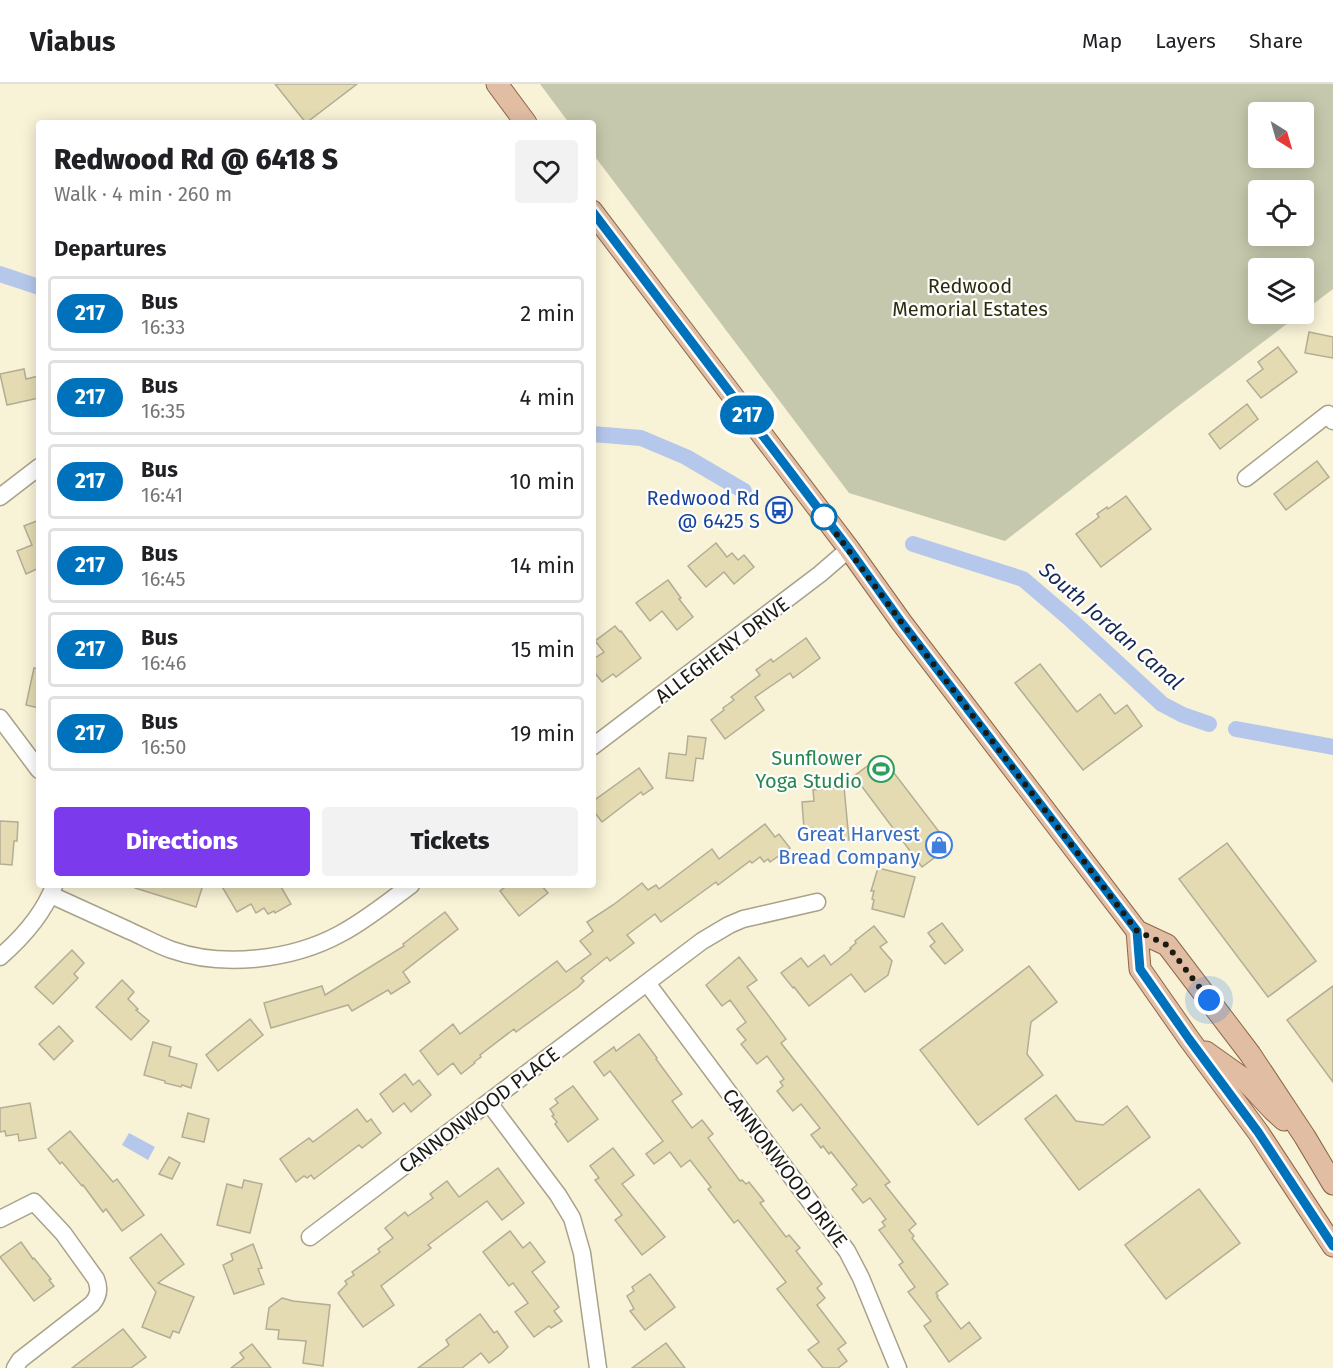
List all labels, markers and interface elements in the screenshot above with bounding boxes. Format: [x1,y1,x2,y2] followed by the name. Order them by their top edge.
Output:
[30,25,115,58] text: Viabus
[1082,28,1122,54] text: Map
[1155,28,1216,54] text: Layers
[1249,28,1303,54] text: Share
[1248,102,1314,168] north arrow
[1248,102,1314,324] map controls
[515,140,578,203] button: heart
[54,143,338,176] text: Redwood Rd @ 6418 S
[1248,180,1314,246] button: locate
[54,182,232,206] text: Walk · 4 min · 260 m
[54,235,166,262] text: Departures
[1248,258,1314,324] button: layers
[892,274,1048,321] park label: Redwood Memorial Estates
[141,288,178,315] text: Bus
[75,300,105,326] text: 217
[520,300,575,327] text: 2 min
[141,315,185,339] text: 16:33
[141,372,178,399] text: Bus
[75,384,105,410] text: 217
[520,384,575,411] text: 4 min
[712,396,782,434] line badge: 217
[141,399,185,423] text: 16:35
[732,402,762,428] text: 217
[141,456,178,483] text: Bus
[75,468,105,494] text: 217
[509,468,575,495] text: 10 min
[141,483,183,507] text: 16:41
[647,486,760,533] place label: Redwood Rd @ 6425 S
[764,495,794,525] bus stop icon: Redwood Rd @ 6425 S
[811,504,837,530] unlabelled marker
[141,540,178,567] text: Bus
[75,552,105,578] text: 217
[510,552,575,579] text: 14 min
[1033,556,1188,695] water label: South Jordan Canal
[141,567,185,591] text: 16:45
[650,592,794,708] street label: ALLEGHENY DRIVE
[141,624,178,651] text: Bus
[75,636,105,662] text: 217
[511,636,575,663] text: 15 min
[141,651,186,675] text: 16:46
[141,708,178,735] text: Bus
[75,720,105,746] text: 217
[510,720,575,747] text: 19 min
[141,735,186,759] text: 16:50
[755,746,862,793] place label: Sunflower Yoga Studio
[866,754,896,784] sports icon: Sunflower Yoga Studio
[54,807,310,876] button: Directions
[322,807,578,876] button: Tickets
[778,822,921,869] place label: Great Harvest Bread Company
[924,830,954,860] shop icon: Great Harvest Bread Company
[1194,985,1224,1015] your location
[394,1042,564,1178] street label: CANNONWOOD PLACE
[717,1084,853,1252] street label: CANNONWOOD DRIVE

